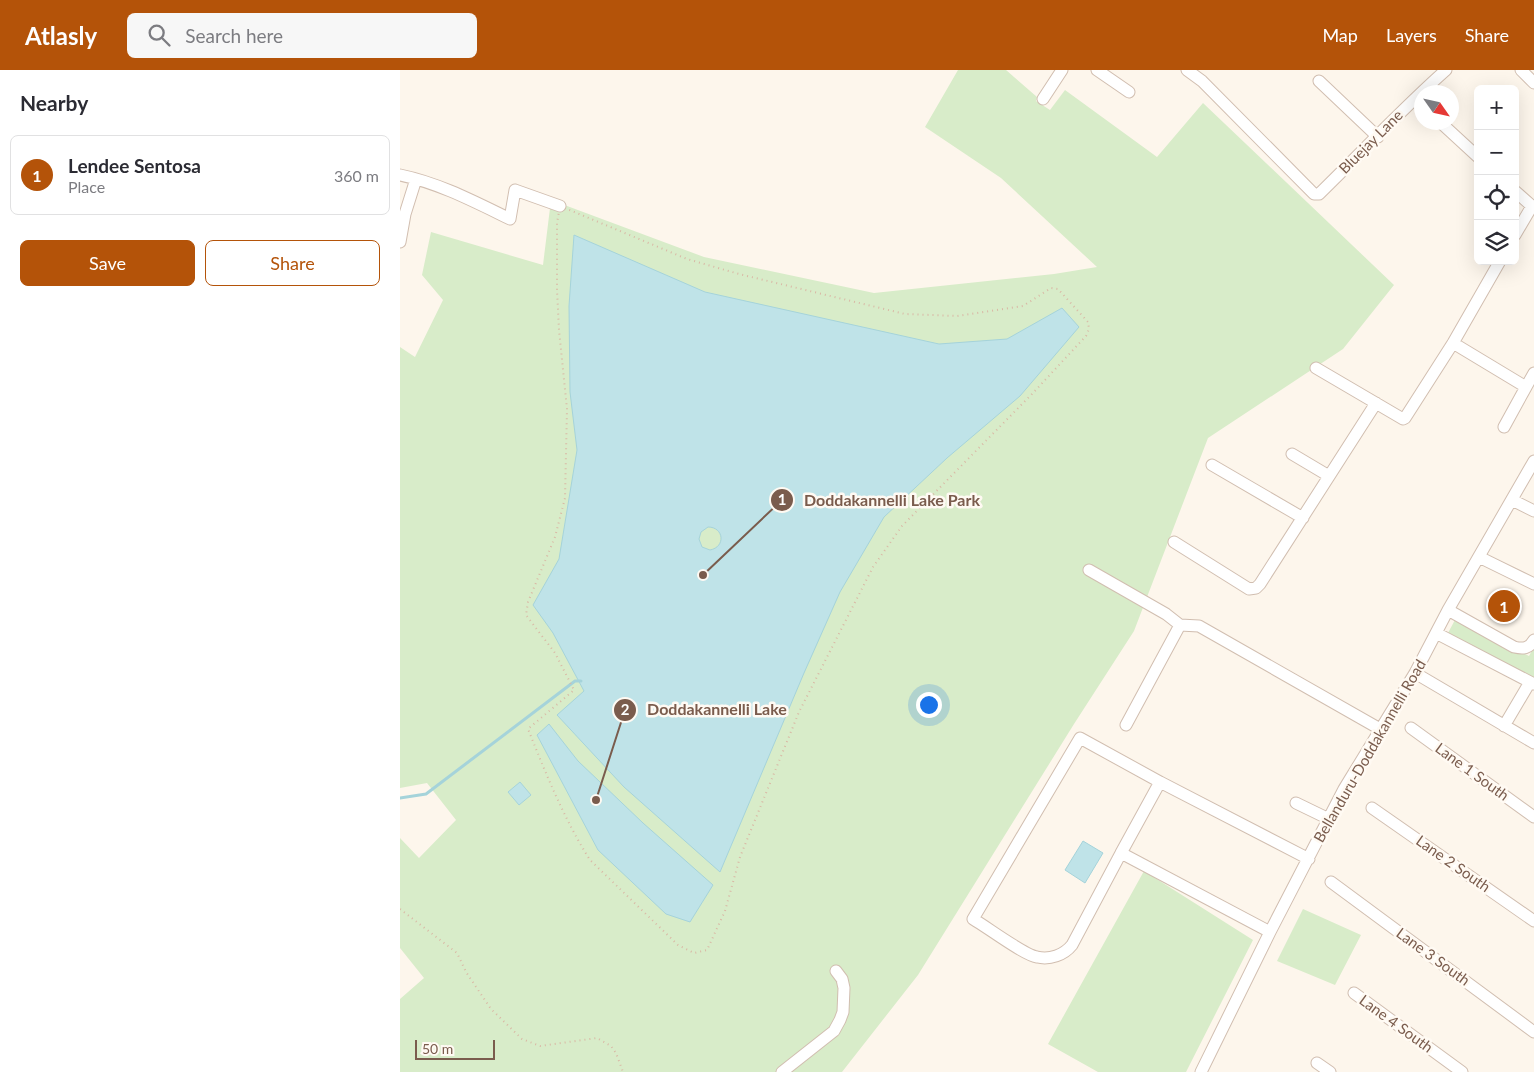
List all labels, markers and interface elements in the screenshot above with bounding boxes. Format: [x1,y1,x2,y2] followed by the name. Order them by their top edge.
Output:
[127,13,477,58] search box
[25,21,97,50] text: Atlasly
[145,21,173,49] icon: search
[185,24,283,47] text: Search here
[1322,24,1358,46] text: Map
[1386,24,1437,46] text: Layers
[1465,24,1509,46] text: Share
[1414,85,1459,130] north arrow
[1474,85,1519,265] map controls
[1474,85,1519,130] button: +
[20,90,88,115] text: Nearby
[1335,106,1406,177] street label: Bluejay Lane
[1474,130,1519,175] button: −
[68,154,201,177] text: Lendee Sentosa
[32,166,42,185] text: 1
[334,166,379,185] text: 360 m
[1474,175,1519,220] button: locate
[68,177,105,196] text: Place
[1474,220,1519,265] button: layers
[20,240,195,286] button: Save
[205,240,380,286] button: Share
[769,485,990,516] callout: Doddakannelli Lake Park
[778,490,786,508] text: 1
[804,490,980,509] text: Doddakannelli Lake Park
[1488,587,1520,625] pin: 1
[1309,656,1429,845] street label: Bellanduru-Doddakannelli Road
[916,692,942,718] your location
[612,694,797,725] callout: Doddakannelli Lake
[647,699,787,718] text: Doddakannelli Lake
[621,700,630,718] text: 2
[1432,738,1513,804] street label: Lane 1 South
[1413,831,1494,895] street label: Lane 2 South
[1393,923,1474,989] street label: Lane 3 South
[1356,990,1437,1056] street label: Lane 4 South
[415,1037,495,1060] scale bar
[422,1040,453,1057] text: 50 m

